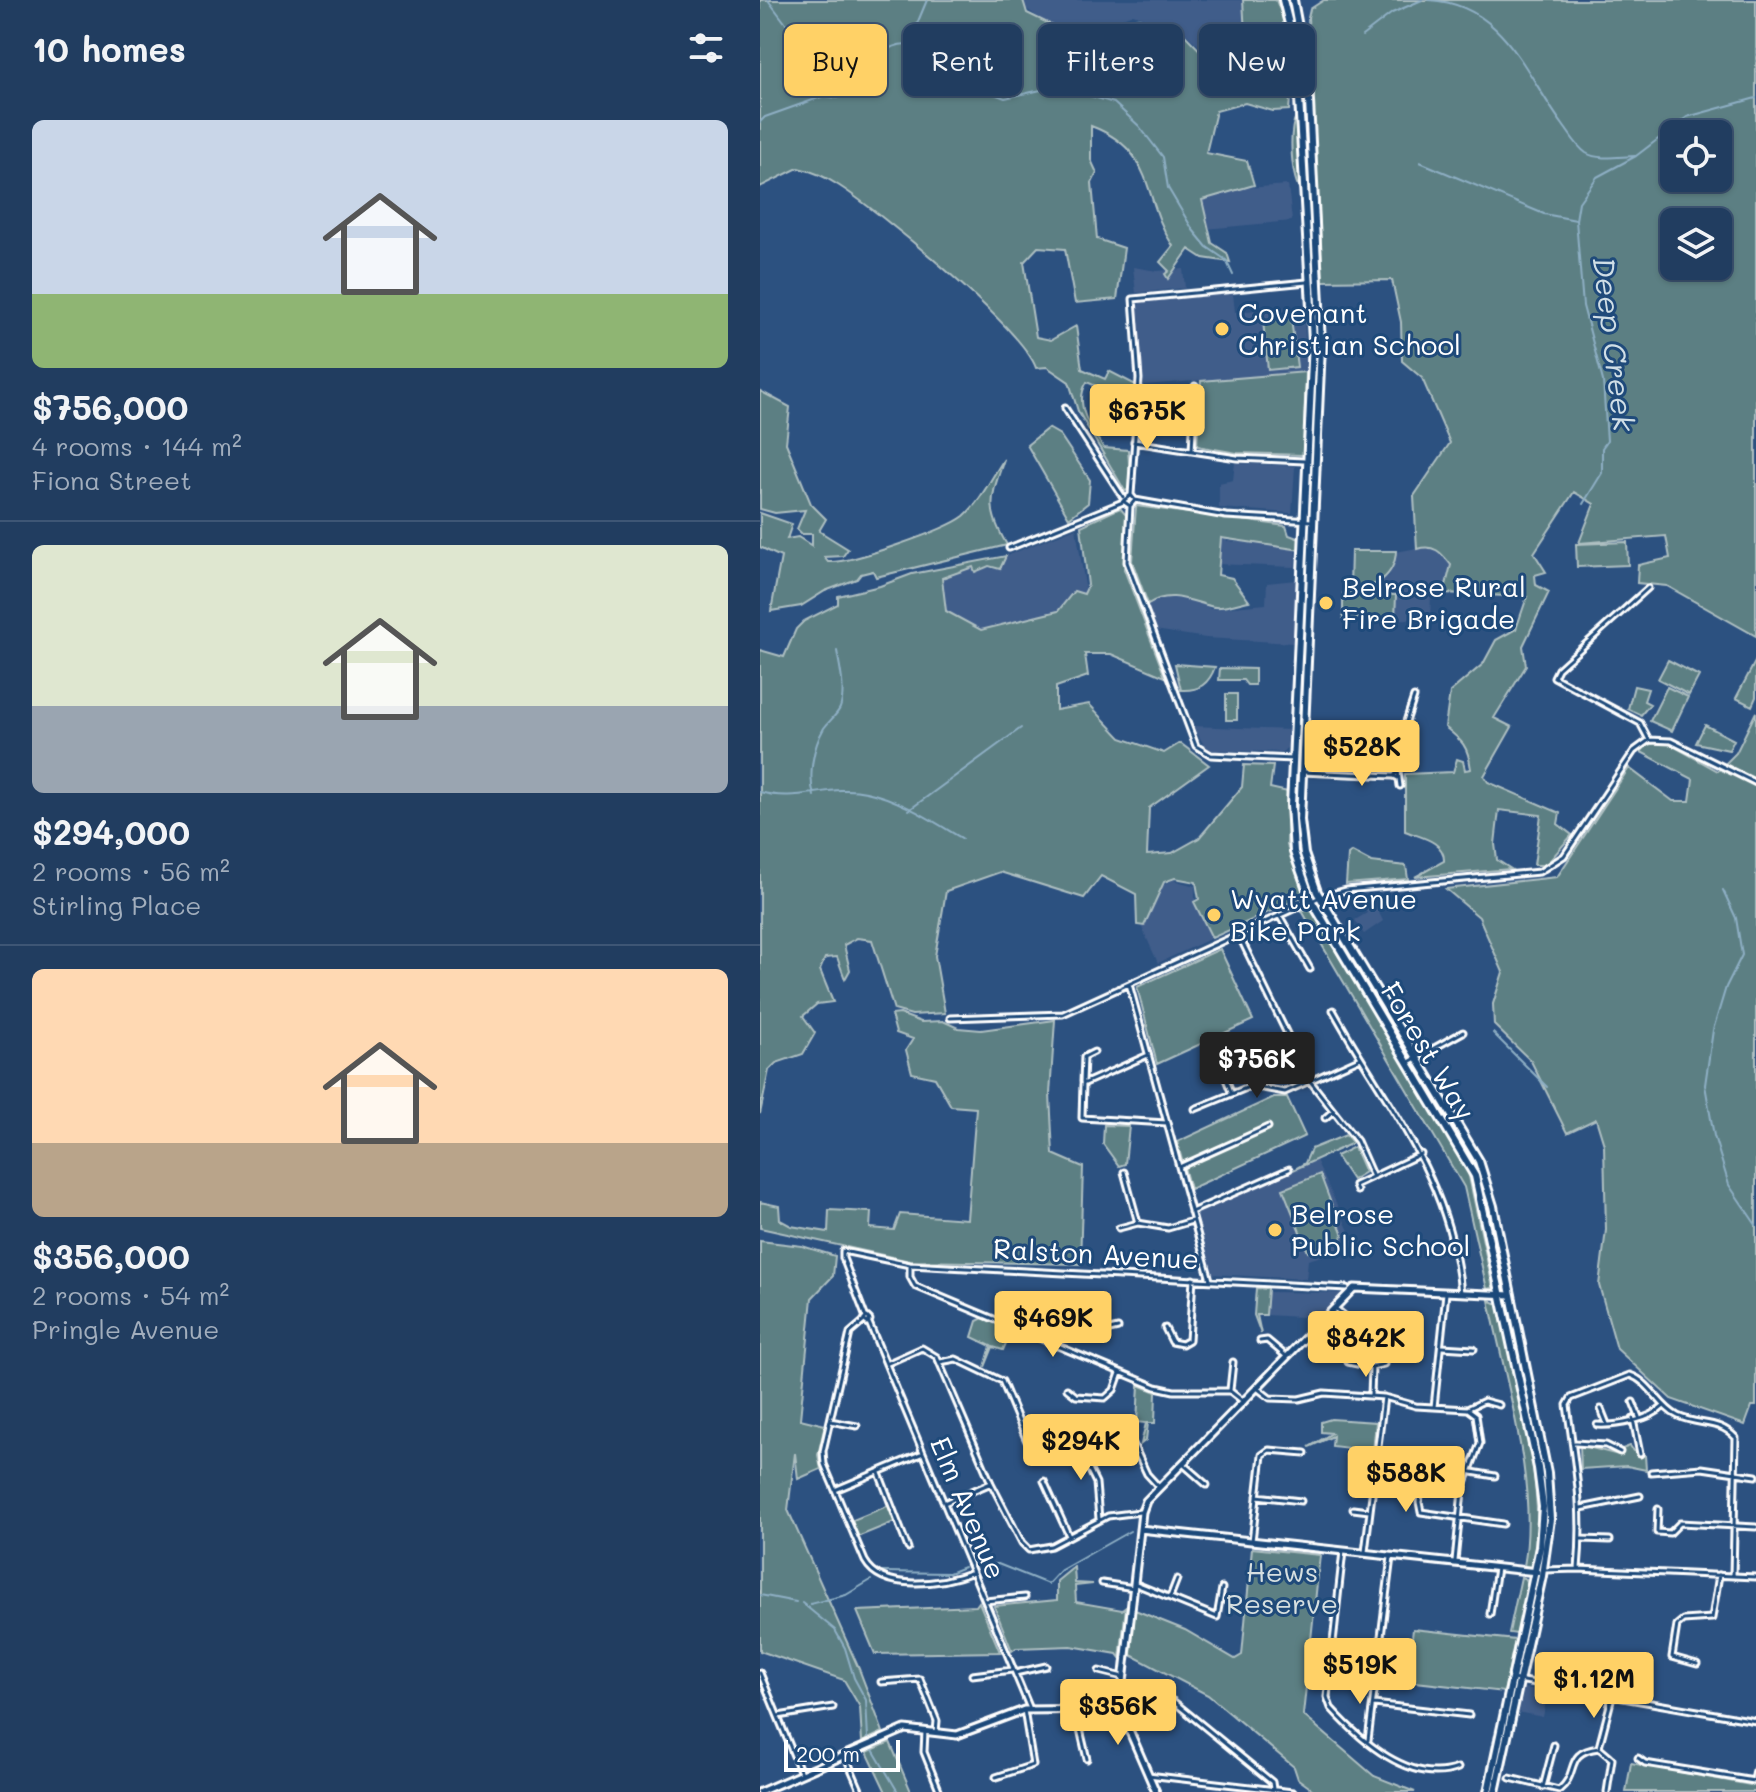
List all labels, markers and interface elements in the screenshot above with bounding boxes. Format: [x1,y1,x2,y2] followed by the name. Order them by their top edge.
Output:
[784,24,887,96] chip: Buy
[903,24,1022,96] chip: Rent
[1038,24,1183,96] chip: Filters
[1199,24,1315,96] chip: New
[32,26,186,71] text: 10 homes
[684,26,728,70] icon: filters
[1660,120,1732,280] map controls
[1660,120,1732,192] button: locate
[308,172,452,316] icon: home
[1660,208,1732,280] button: layers
[1584,254,1646,434] water label: Deep Creek
[1238,294,1461,362] place label: Covenant Christian School
[1213,320,1231,338] marker: Covenant Christian School
[32,384,188,429] text: $756,000
[1091,384,1203,452] pin: $675K
[1108,393,1186,427] text: $675K
[32,429,242,463] text: 4 rooms · 144 m²
[32,463,192,497] text: Fiona Street
[1342,568,1526,636] place label: Belrose Rural Fire Brigade
[1317,594,1335,612] marker: Belrose Rural Fire Brigade
[308,597,452,741] icon: home
[1306,720,1418,788] pin: $528K
[1322,729,1402,763] text: $528K
[32,809,190,854] text: $294,000
[32,854,230,888] text: 2 rooms · 56 m²
[1230,880,1417,948] place label: Wyatt Avenue Bike Park
[32,888,201,922] text: Stirling Place
[1205,906,1223,924] marker: Wyatt Avenue Bike Park
[1373,975,1484,1126] street label: Forest Way
[308,1021,452,1165] icon: home
[1201,1032,1313,1100] pin: $756K
[1218,1041,1296,1075] text: $756K
[1291,1195,1471,1263] place label: Belrose Public School
[1266,1221,1284,1239] marker: Belrose Public School
[992,1230,1200,1276] street label: Ralston Avenue
[32,1233,190,1278] text: $356,000
[32,1278,229,1312] text: 2 rooms · 54 m²
[997,1291,1109,1359] pin: $469K
[1012,1300,1094,1334] text: $469K
[1310,1311,1422,1379] pin: $842K
[32,1312,219,1346] text: Pringle Avenue
[1326,1320,1406,1354] text: $842K
[1025,1414,1137,1482] pin: $294K
[1041,1423,1121,1457] text: $294K
[923,1431,1015,1584] street label: Elm Avenue
[1350,1446,1462,1514] pin: $588K
[1366,1455,1446,1489] text: $588K
[1226,1553,1338,1621] park label: Hews Reserve
[1304,1638,1416,1706] pin: $519K
[1322,1647,1398,1681] text: $519K
[1529,1652,1659,1720] pin: $1.12M
[1553,1661,1635,1695] text: $1.12M
[1062,1679,1174,1747] pin: $356K
[1078,1688,1158,1722] text: $356K
[784,1736,900,1772] scale bar
[796,1739,860,1768] text: 200 m

